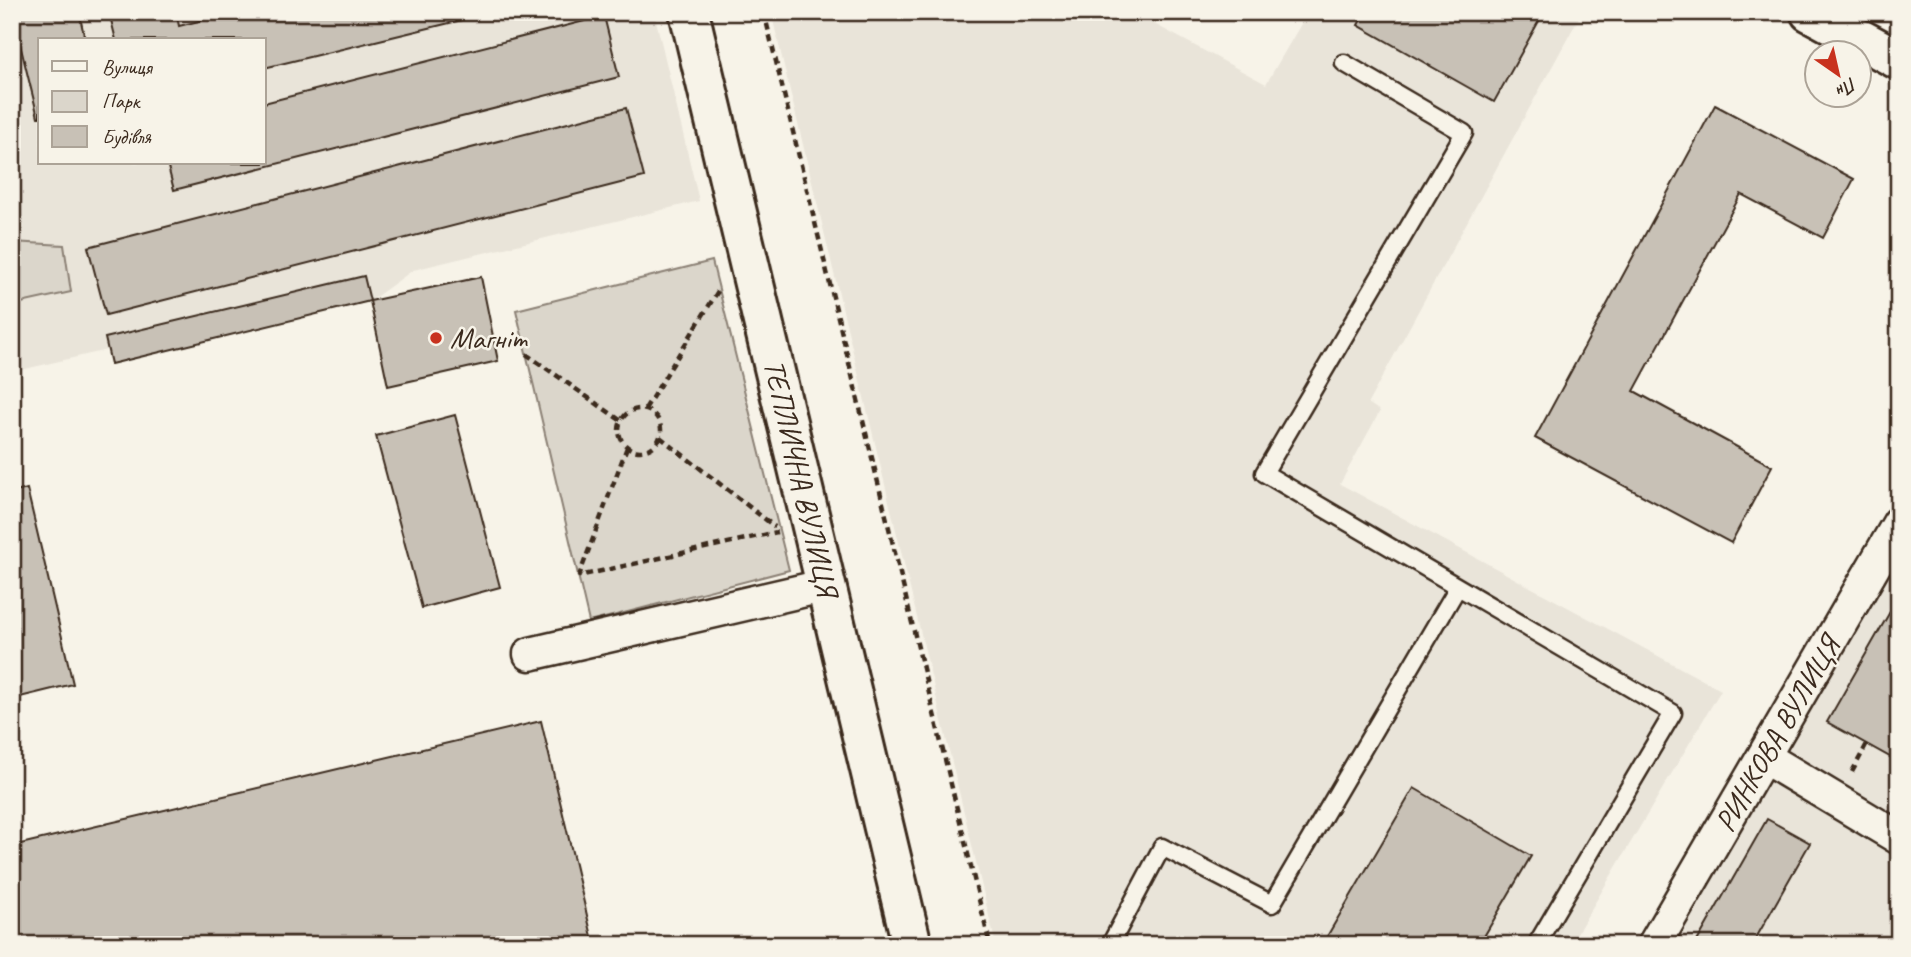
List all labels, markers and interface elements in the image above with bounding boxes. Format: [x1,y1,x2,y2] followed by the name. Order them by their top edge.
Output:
[38,38,266,164] legend
[1802,38,1872,108] north arrow
[102,54,153,80] text: Вулиця
[1831,72,1862,104] text: Пн
[102,88,142,114] text: Парк
[102,124,152,150] text: Будівля
[450,319,529,357] place label: Магніт
[428,330,444,346] marker: Магніт
[755,356,848,604] street label: ТЕПЛИЧНА ВУЛИЦЯ
[1706,626,1850,838] street label: РИНКОВА ВУЛИЦЯ

